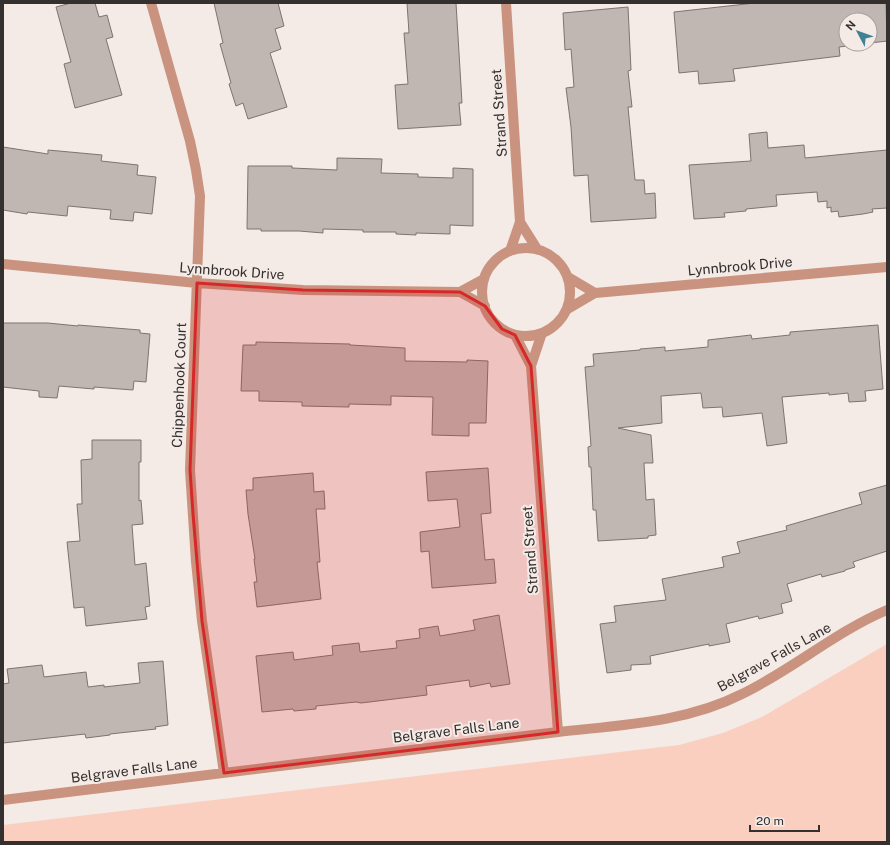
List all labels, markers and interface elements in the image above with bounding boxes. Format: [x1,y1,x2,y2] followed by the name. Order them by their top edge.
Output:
[838,12,878,52] north arrow
[843,18,858,33] text: N
[488,68,510,158] street label: Strand Street
[687,253,793,279] street label: Lynnbrook Drive
[179,259,285,283] street label: Lynnbrook Drive
[169,322,189,448] street label: Chippenhook Court
[519,505,541,595] street label: Strand Street
[714,619,834,695] street label: Belgrave Falls Lane
[392,714,520,746] street label: Belgrave Falls Lane
[70,754,198,786] street label: Belgrave Falls Lane
[750,807,819,833] scale bar
[756,814,784,828] text: 20 m

